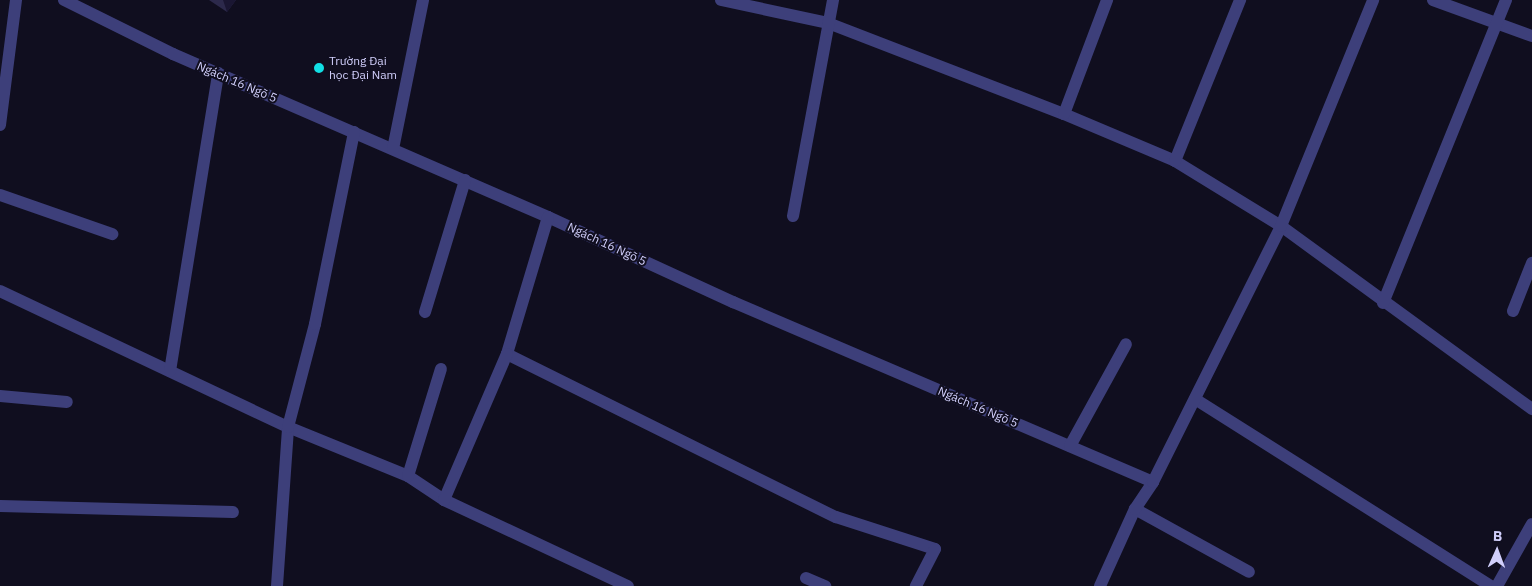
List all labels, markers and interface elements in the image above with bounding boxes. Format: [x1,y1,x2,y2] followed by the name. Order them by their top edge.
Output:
[329,54,397,82] place label: Trường Đại học Đại Nam
[195,59,279,105] street label: Ngách 16 Ngõ 5
[313,62,325,74] marker: Trường Đại học Đại Nam
[565,219,649,269] street label: Ngách 16 Ngõ 5
[936,384,1020,430] street label: Ngách 16 Ngõ 5
[1472,526,1522,576] north arrow
[1493,527,1503,545] text: B

